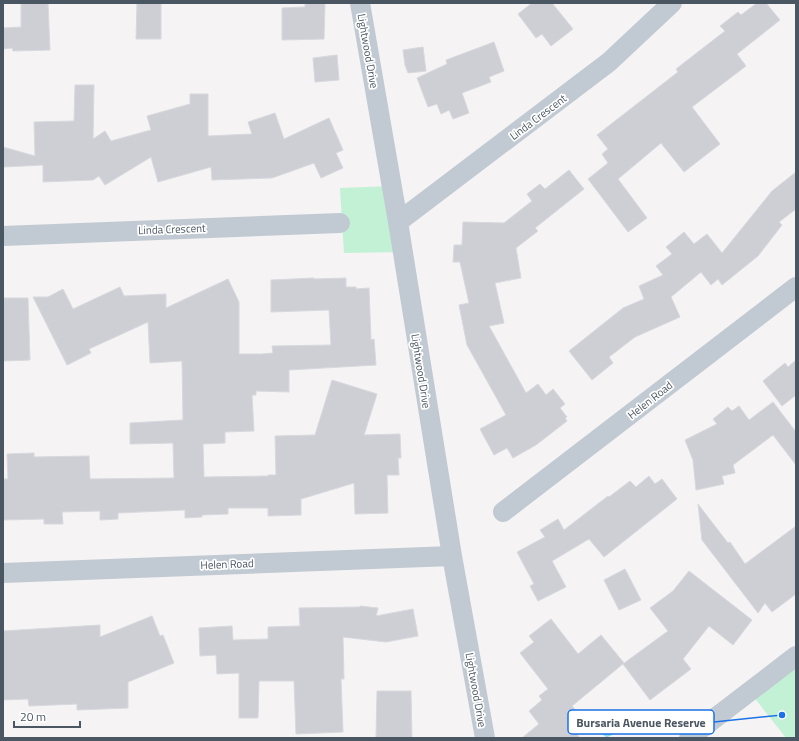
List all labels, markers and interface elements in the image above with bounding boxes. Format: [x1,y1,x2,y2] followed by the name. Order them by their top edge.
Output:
[354,13,382,90] street label: Lightwood Drive
[506,90,570,144] street label: Linda Crescent
[138,220,206,238] street label: Linda Crescent
[407,333,435,410] street label: Lightwood Drive
[624,377,676,423] street label: Helen Road
[200,555,254,573] street label: Helen Road
[462,652,490,729] street label: Lightwood Drive
[14,703,80,729] scale bar
[20,707,46,726] text: 20 m
[568,710,714,734] callout: Bursaria Avenue Reserve
[576,713,706,732] text: Bursaria Avenue Reserve

